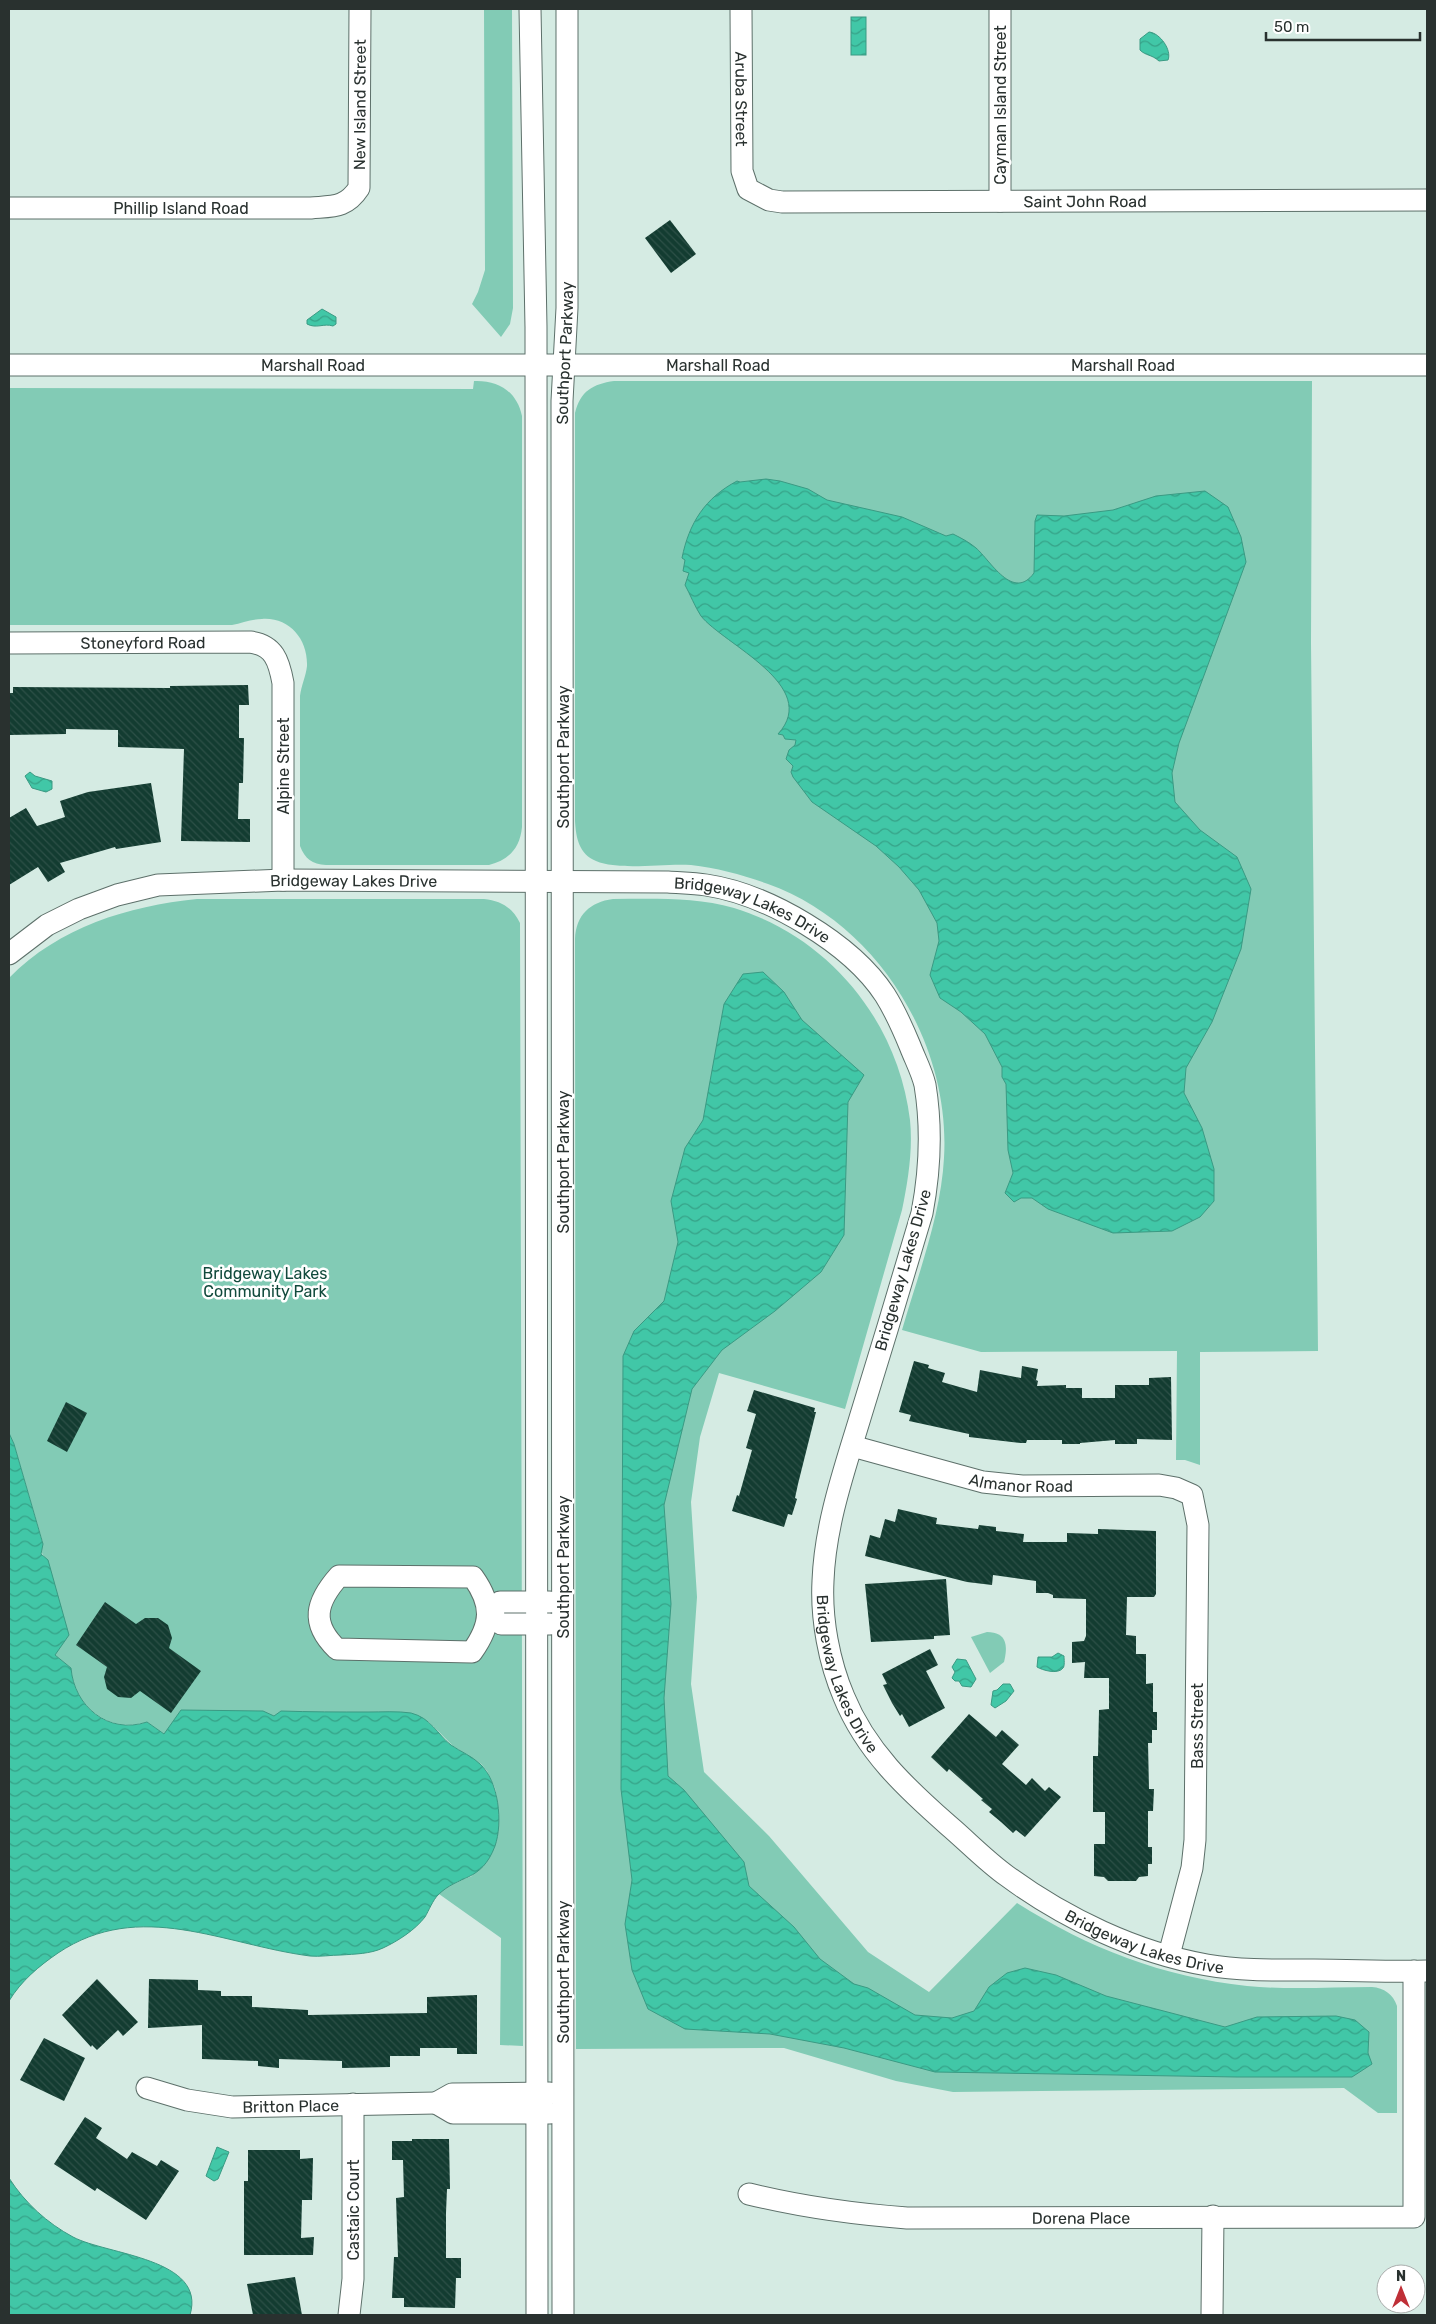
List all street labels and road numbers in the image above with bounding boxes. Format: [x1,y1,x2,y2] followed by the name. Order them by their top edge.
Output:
[991,25,1010,185] street label: Cayman Island Street
[350,39,369,170] street label: New Island Street
[732,51,751,147] street label: Aruba Street
[1024,191,1147,211] street label: Saint John Road
[113,199,249,218] street label: Phillip Island Road
[552,281,577,425] street label: Southport Parkway
[261,356,365,375] street label: Marshall Road
[666,356,770,375] street label: Marshall Road
[1071,356,1175,375] street label: Marshall Road
[80,633,206,652] street label: Stoneyford Road
[554,685,573,829] street label: Southport Parkway
[274,718,293,814] street label: Alpine Street
[270,870,437,890] street label: Bridgeway Lakes Drive
[673,873,834,947] street label: Bridgeway Lakes Drive
[554,1090,573,1234] street label: Southport Parkway
[871,1187,935,1353] street label: Bridgeway Lakes Drive
[967,1469,1073,1496] street label: Almanor Road
[554,1495,573,1639] street label: Southport Parkway
[813,1594,883,1757] street label: Bridgeway Lakes Drive
[1188,1683,1207,1769] street label: Bass Street
[554,1900,573,2044] street label: Southport Parkway
[1062,1905,1225,1977] street label: Bridgeway Lakes Drive
[242,2095,339,2116] street label: Britton Place
[344,2159,363,2261] street label: Castaic Court
[1032,2208,1130,2227] street label: Dorena Place

